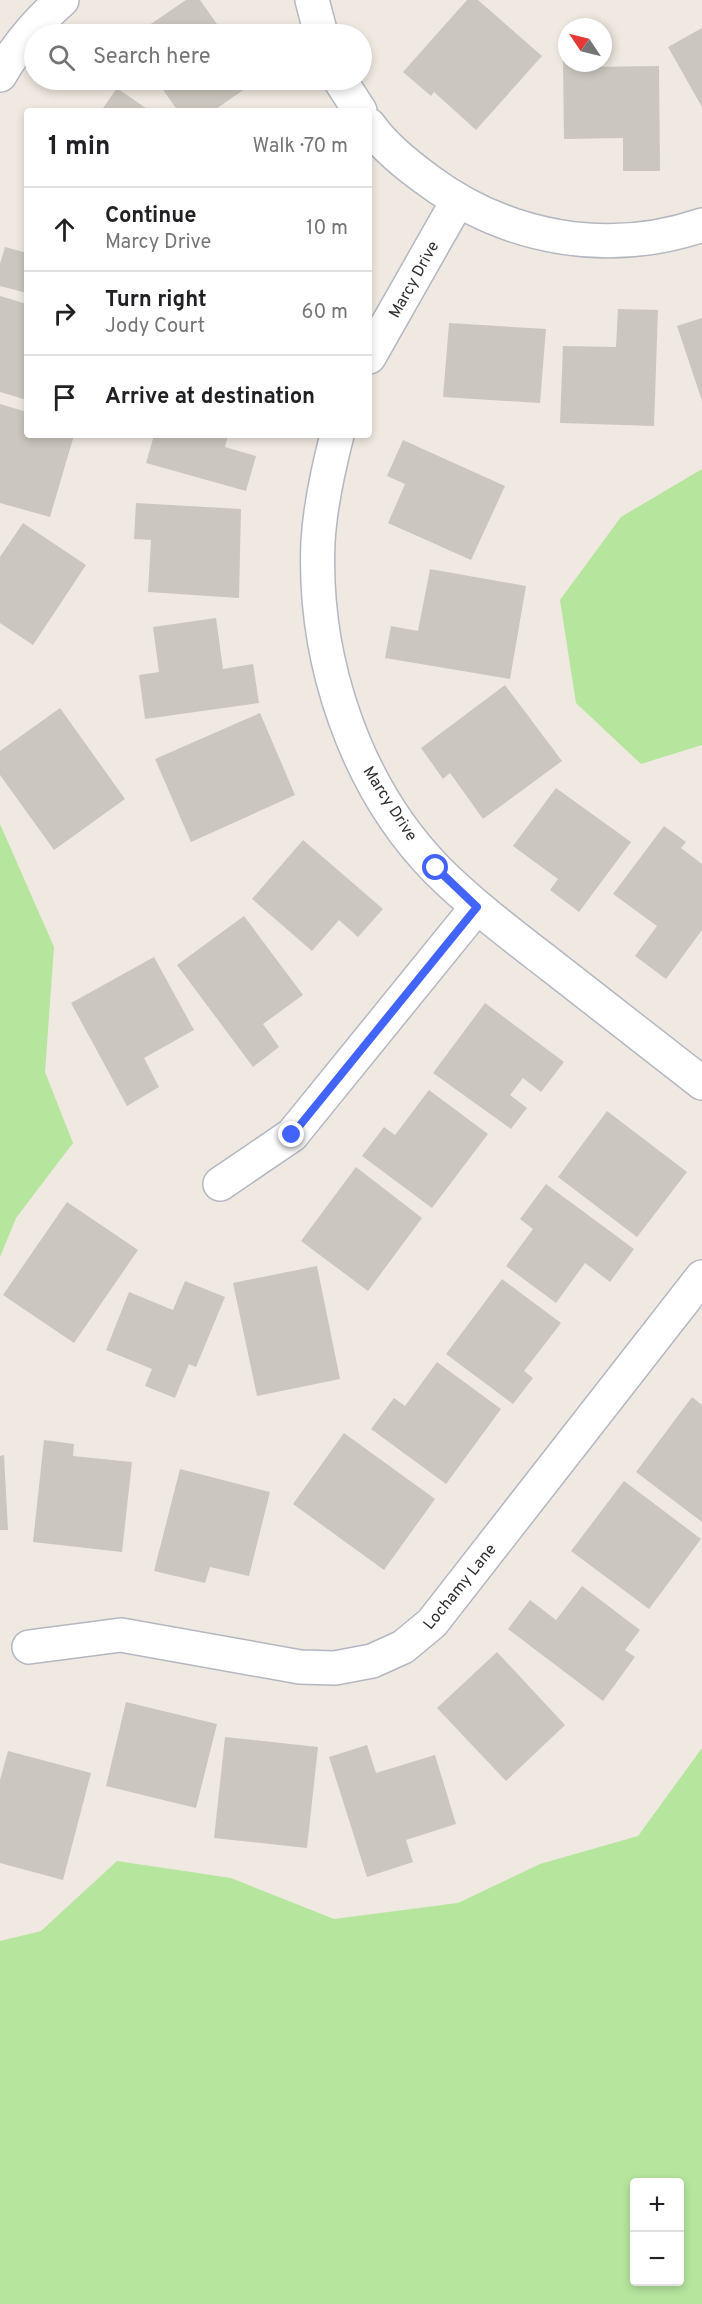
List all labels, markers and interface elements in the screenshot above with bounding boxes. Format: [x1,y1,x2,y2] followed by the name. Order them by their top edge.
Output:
[558,18,612,72] north arrow
[24,24,372,90] search box
[45,41,78,74] icon: search
[93,44,211,71] text: Search here
[48,131,110,164] text: 1 min
[252,134,348,160] text: Walk · 70 m
[105,203,196,230] text: Continue
[48,213,81,246] icon: ahead
[306,216,348,242] text: 10 m
[105,230,211,256] text: Marcy Drive
[385,238,444,322] street label: Marcy Drive
[105,287,207,314] text: Turn right
[48,297,81,330] icon: right
[302,300,348,326] text: 60 m
[105,314,205,340] text: Jody Court
[48,381,81,414] icon: arrive
[105,384,315,411] text: Arrive at destination
[358,763,421,845] street label: Marcy Drive
[422,854,448,880] route start
[278,1121,304,1147] route end
[420,1540,501,1634] street label: Lochamy Lane
[630,2178,684,2286] map controls
[630,2178,684,2232] button: +
[630,2232,684,2286] button: −

